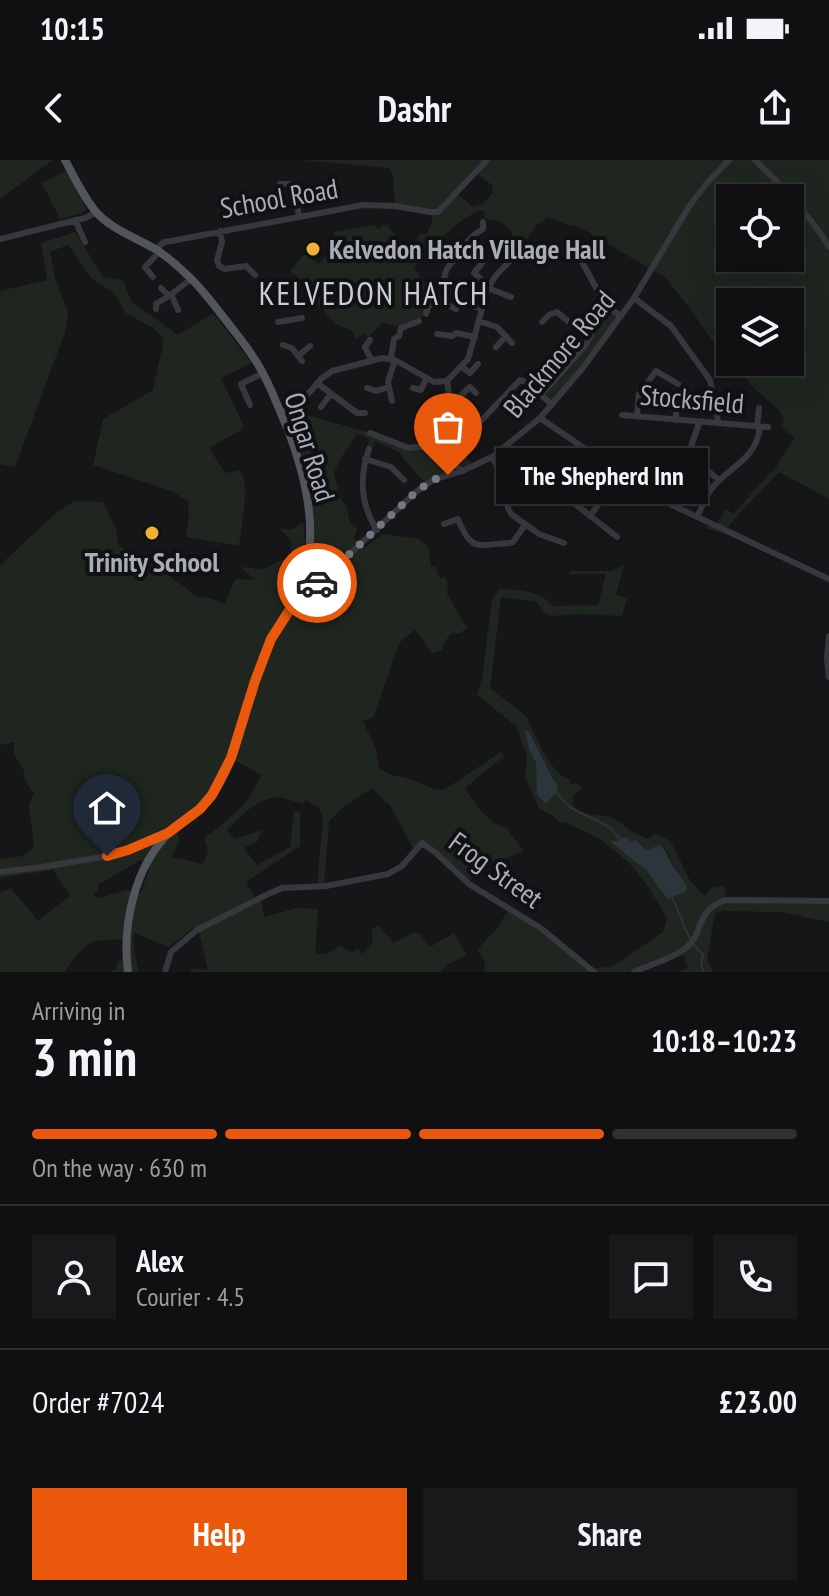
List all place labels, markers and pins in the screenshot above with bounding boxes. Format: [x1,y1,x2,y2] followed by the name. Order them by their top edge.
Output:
[329,230,605,267] place label: Kelvedon Hatch Village Hall
[304,240,322,258] marker: Kelvedon Hatch Village Hall
[414,393,482,475] pin
[496,447,708,503] callout: The Shepherd Inn
[143,524,161,542] marker: Trinity School
[85,543,219,580] place label: Trinity School
[73,774,141,856] pin

